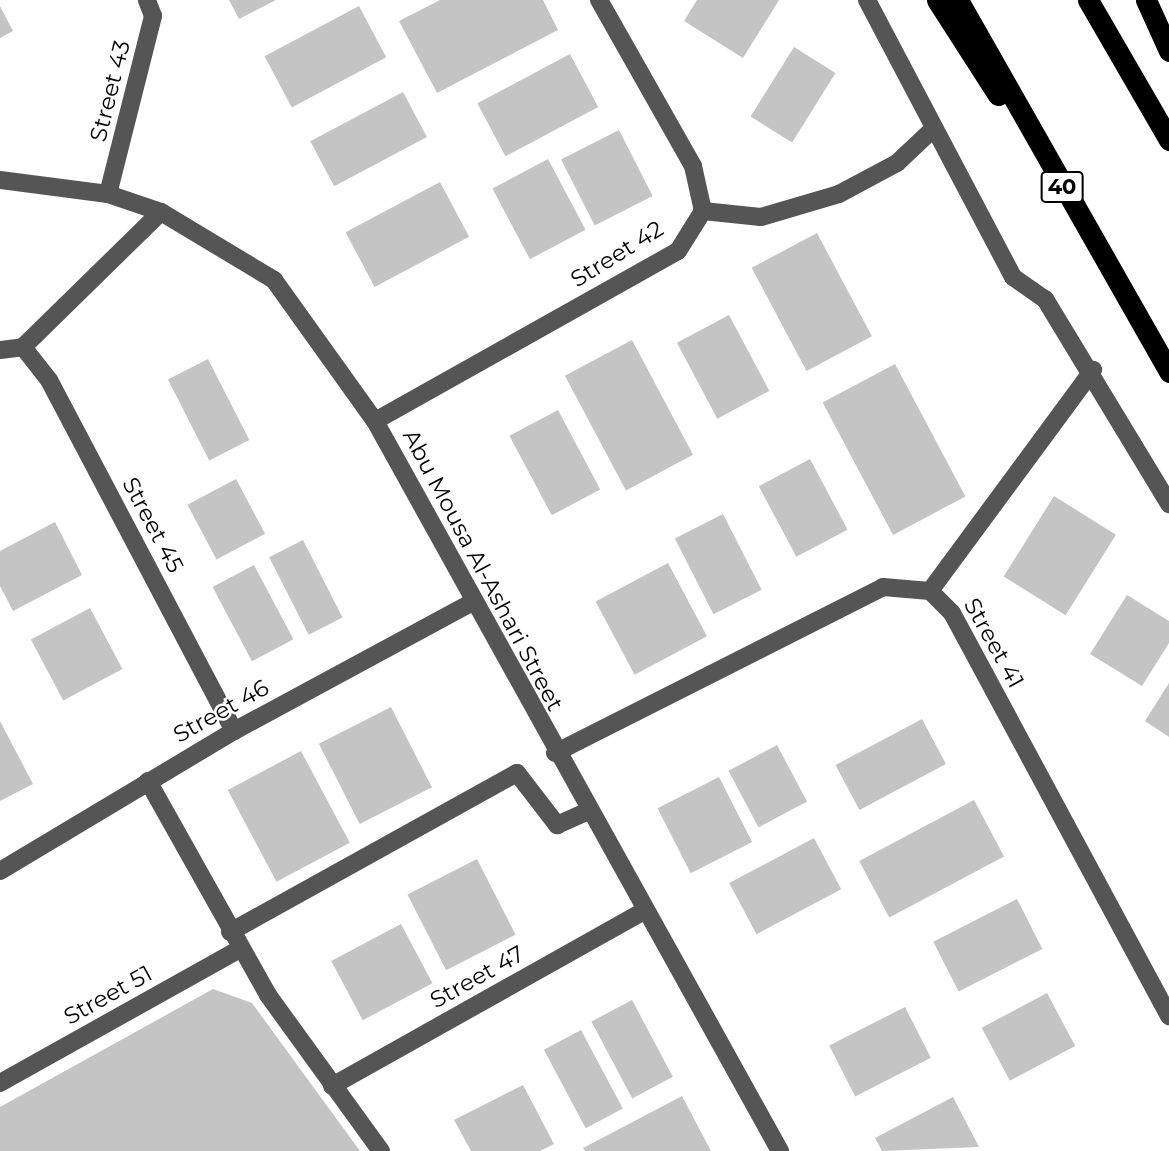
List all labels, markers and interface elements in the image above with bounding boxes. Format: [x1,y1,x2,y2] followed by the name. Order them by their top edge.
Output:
[84,38,136,144] street label: Street 43
[1039,170,1085,204] road number: 40
[566,215,668,293] street label: Street 42
[397,425,569,715] street label: Abu Mousa Al-Ashari Street
[116,473,190,577] street label: Street 45
[958,593,1030,693] street label: Street 41
[168,674,274,748] street label: Street 46
[425,940,529,1014] street label: Street 47
[59,959,157,1031] street label: Street 51

